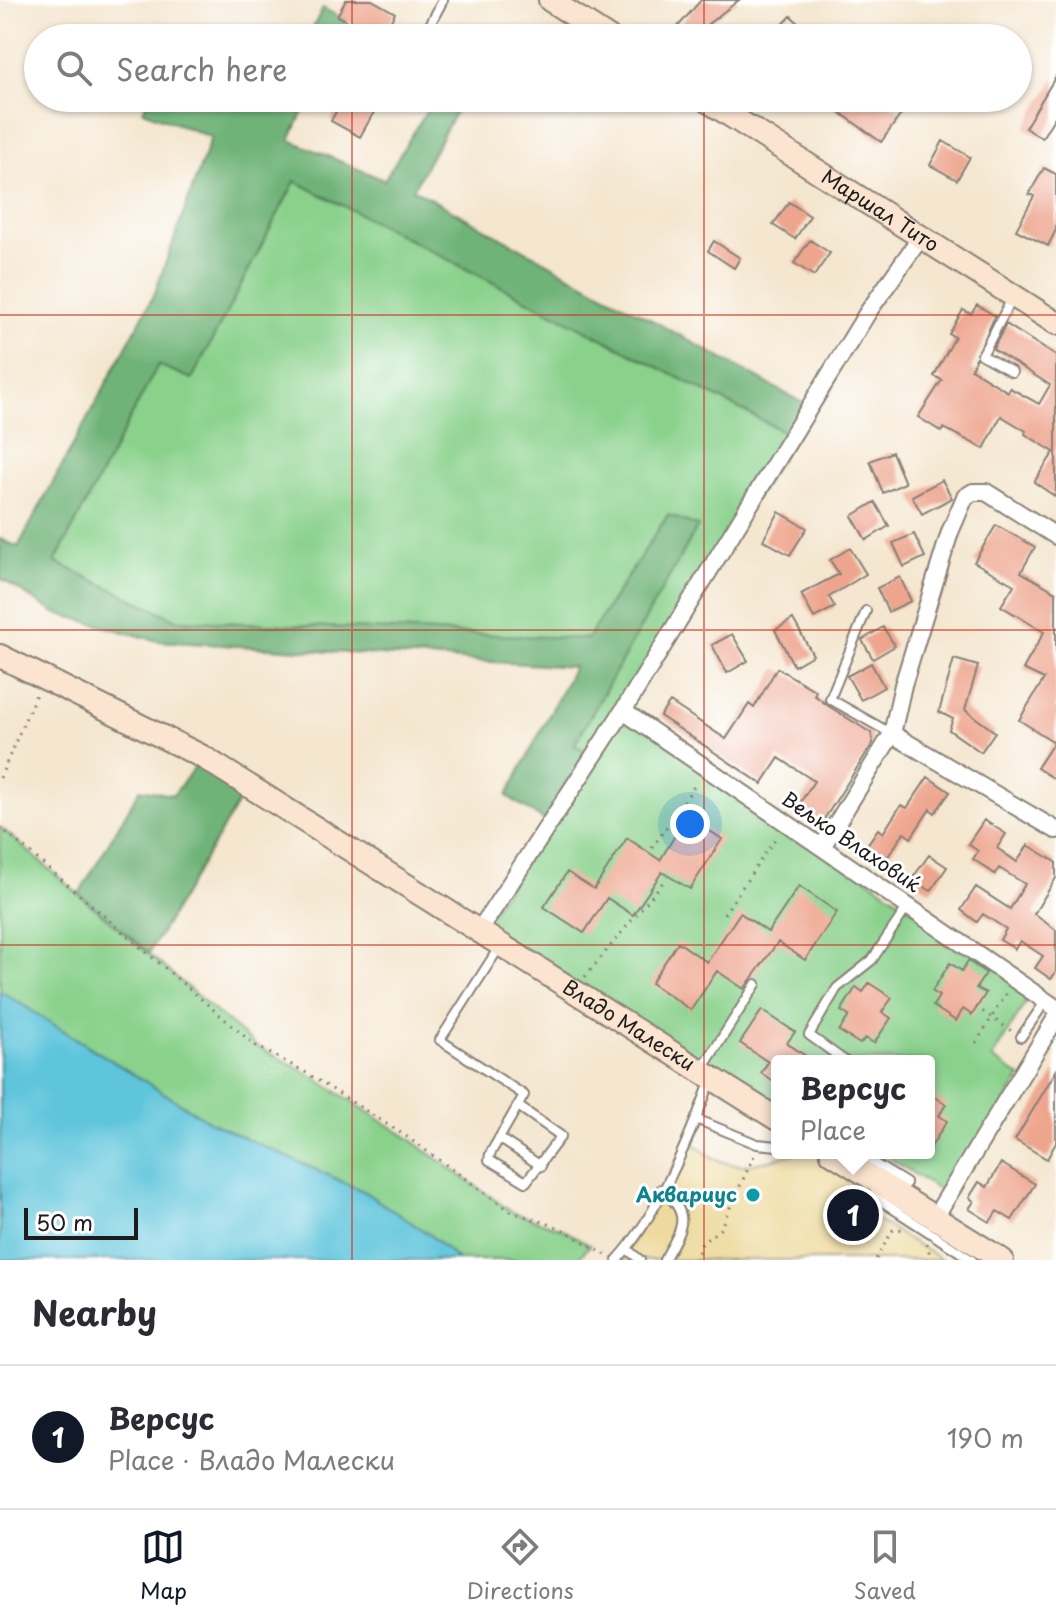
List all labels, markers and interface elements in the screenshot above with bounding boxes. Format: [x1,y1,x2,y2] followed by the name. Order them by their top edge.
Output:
[24,24,1032,112] search box
[52,46,96,90] icon: search
[116,46,288,91] text: Search here
[816,161,945,259] street label: Маршал Тито
[776,783,927,899] street label: Вељко Влаховиќ
[670,804,710,844] your location
[557,972,701,1078] street label: Владо Малески
[771,1055,935,1159] popup
[800,1065,906,1110] text: Версус
[800,1110,866,1149] text: Place
[636,1179,737,1209] place label: Аквариус
[827,1185,879,1245] pin: 1
[744,1186,762,1204] marker: Аквариус
[24,1204,138,1240] scale bar
[36,1205,93,1238] text: 50 m
[32,1286,157,1338] text: Nearby
[108,1395,215,1440] text: Версус
[52,1418,64,1457] text: 1
[947,1418,1024,1457] text: 190 m
[108,1440,395,1479] text: Place · Владо Малески
[140,1525,187,1606] tab: Map
[467,1525,574,1606] tab: Directions
[854,1525,916,1606] tab: Saved

